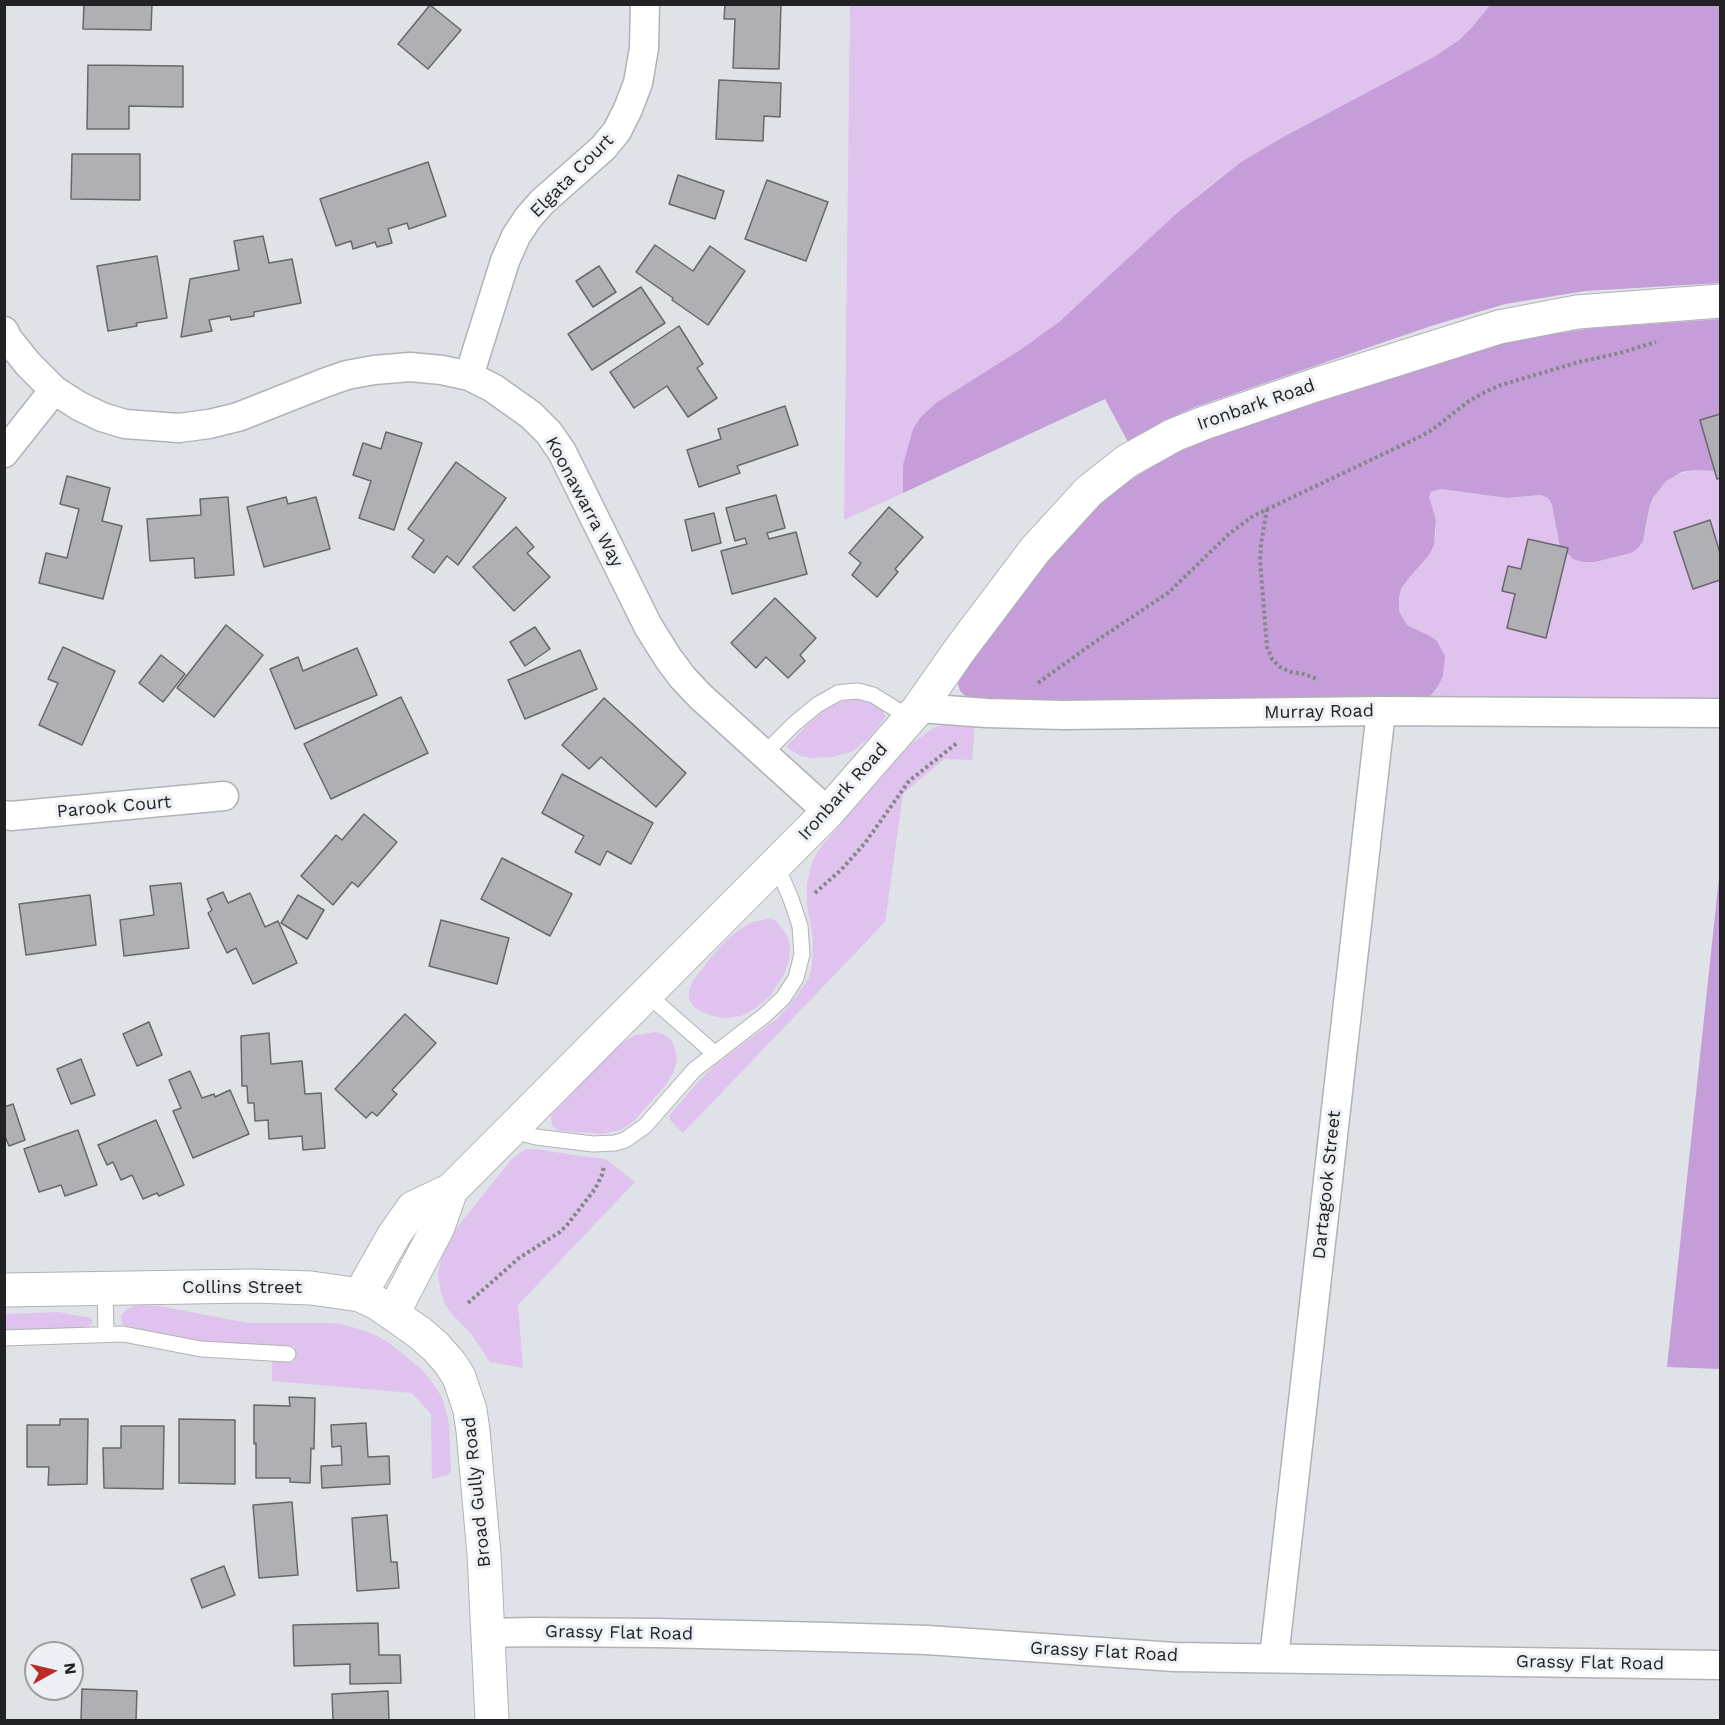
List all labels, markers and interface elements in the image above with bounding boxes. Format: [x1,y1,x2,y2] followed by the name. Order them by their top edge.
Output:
[526,130,618,222] street label: Elgata Court
[1194,375,1318,435] street label: Ironbark Road
[540,433,628,571] street label: Koonawarra Way
[1264,700,1374,724] street label: Murray Road
[794,739,892,845] street label: Ironbark Road
[56,791,172,823] street label: Parook Court
[1308,1110,1346,1260] street label: Dartagook Street
[182,1277,302,1299] street label: Collins Street
[458,1416,496,1568] street label: Broad Gully Road
[545,1621,693,1645] street label: Grassy Flat Road
[1029,1637,1179,1667] street label: Grassy Flat Road
[24,1641,84,1701] north arrow
[1516,1651,1664,1675] street label: Grassy Flat Road
[60,1662,81,1676] text: N

